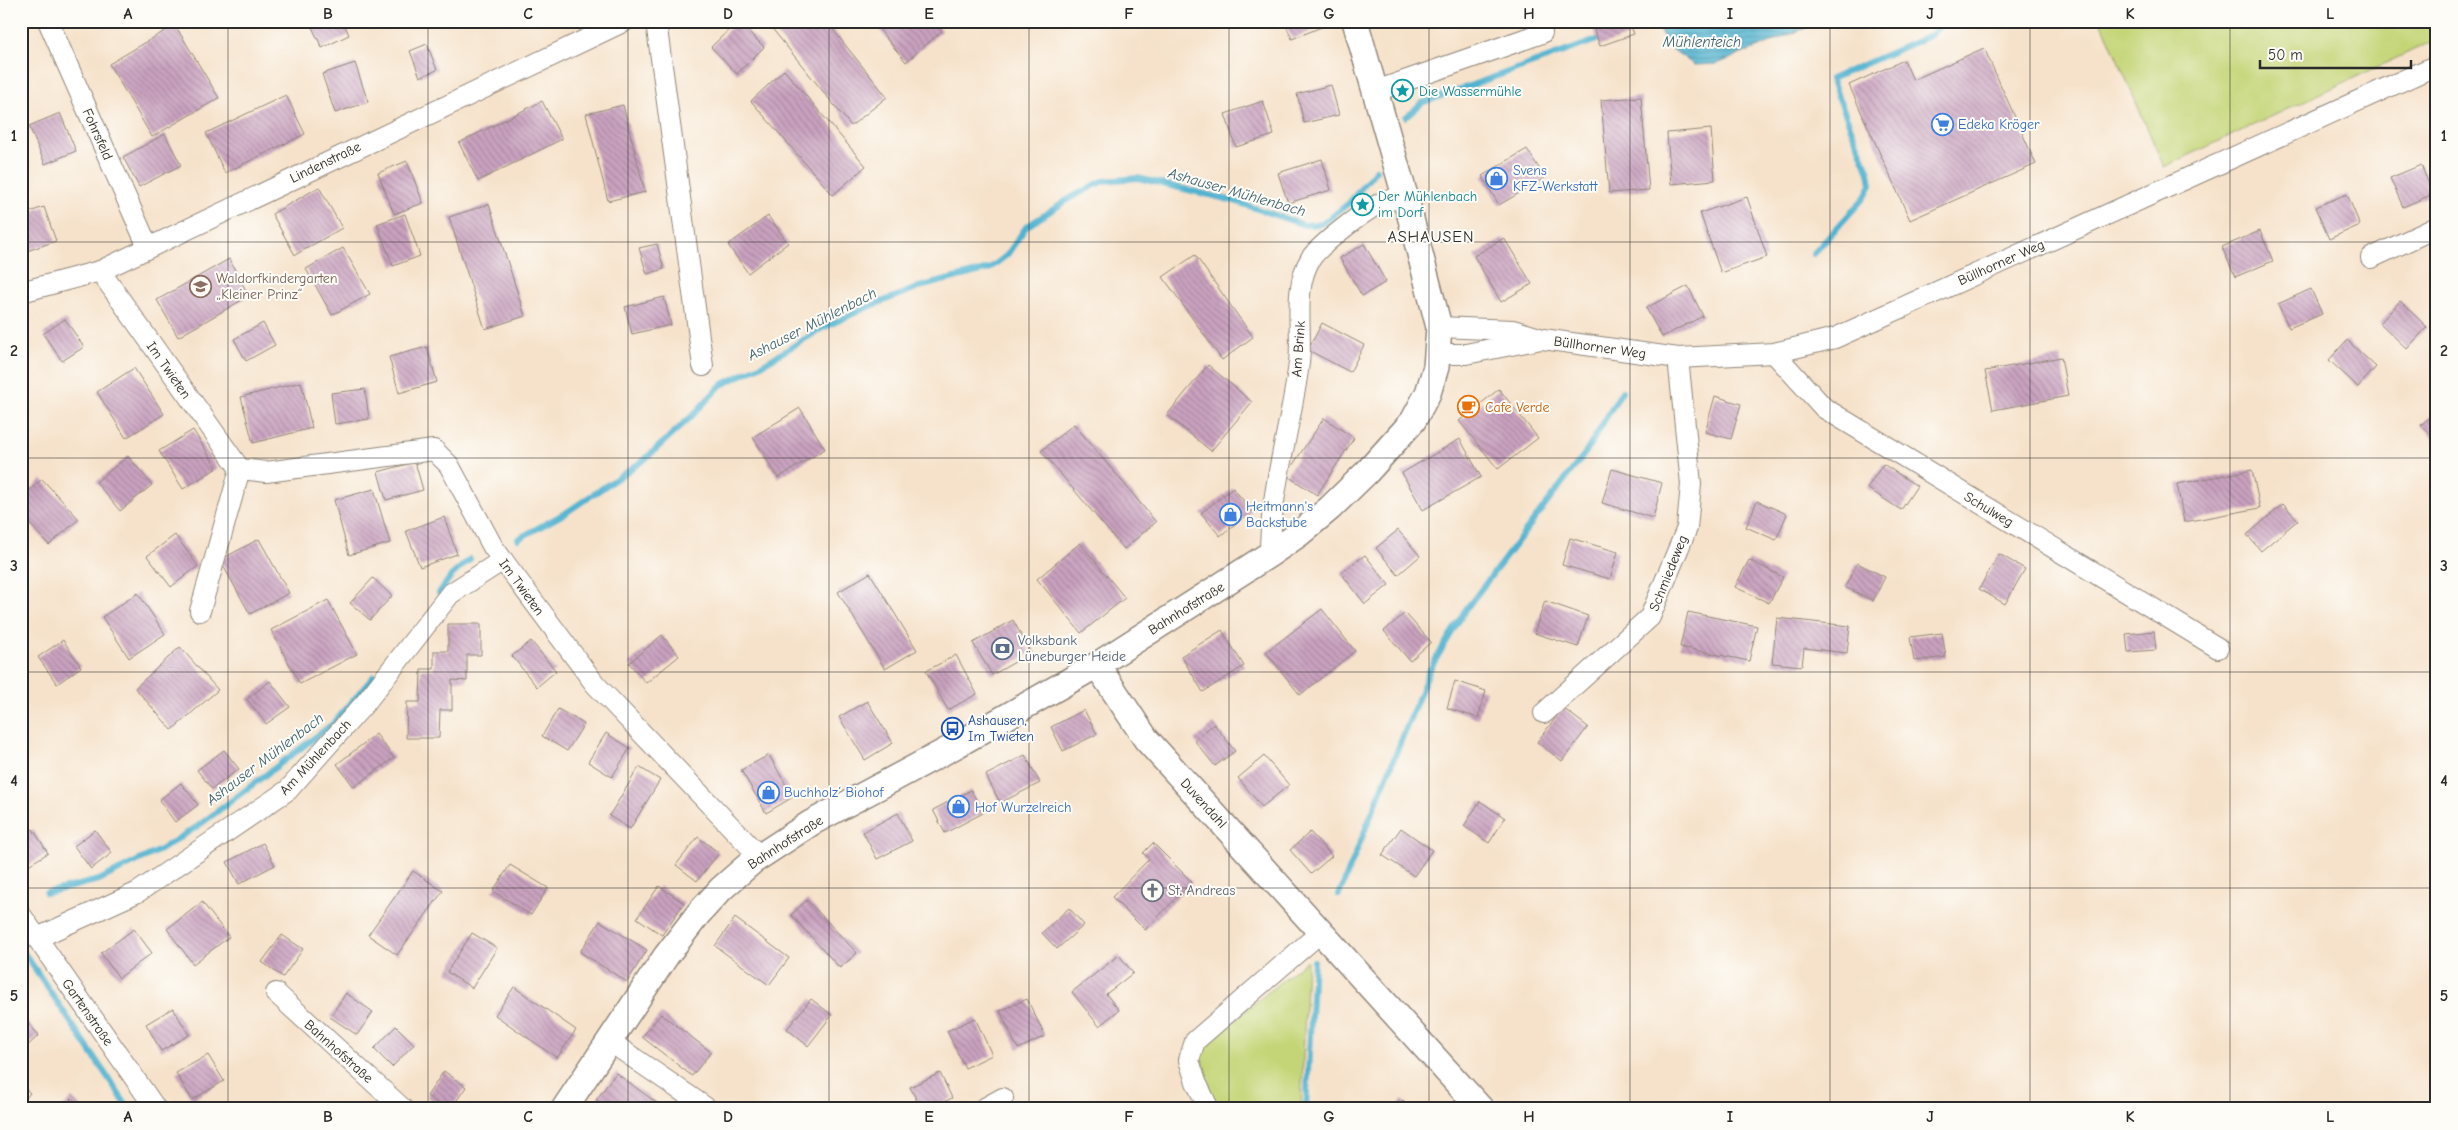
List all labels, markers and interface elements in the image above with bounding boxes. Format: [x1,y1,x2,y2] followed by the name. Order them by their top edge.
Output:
[124,5,133,23] text: A
[323,5,333,23] text: B
[523,5,533,23] text: C
[723,5,733,23] text: D
[924,5,934,23] text: E
[1124,5,1134,23] text: F
[1323,5,1335,23] text: G
[1523,5,1535,23] text: H
[1727,5,1733,23] text: I
[1926,5,1934,23] text: J
[2125,5,2135,23] text: K
[2326,5,2334,23] text: L
[1662,33,1741,51] water label: Mühlenteich
[2260,38,2412,70] scale bar
[2268,46,2303,64] text: 50 m
[1391,79,1415,103] place icon: Die Wassermühle
[1419,83,1522,100] place label: Die Wassermühle
[79,106,116,163] street label: Fohrsfeld
[1930,112,1954,136] supermarket icon: Edeka Kröger
[1958,116,2040,133] place label: Edeka Kröger
[11,127,17,145] text: 1
[2441,127,2447,145] text: 1
[287,138,363,187] street label: Lindenstraße
[1513,162,1598,195] place label: Svens KFZ-Werkstatt
[1165,163,1308,220] water label: Ashauser Mühlenbach
[1485,166,1509,190] shop icon: Svens KFZ-Werkstatt
[1378,188,1477,221] place label: Der Mühlenbach im Dorf
[1350,192,1374,216] place icon: Der Mühlenbach im Dorf
[1387,228,1475,246] district label: ASHAUSEN
[1955,236,2047,289] street label: Büllhorner Weg
[216,270,338,303] place label: Waldorfkindergarten „Kleiner Prinz“
[188,274,212,298] school or university icon: Waldorfkindergarten „Kleiner Prinz“
[744,284,879,365] water label: Ashauser Mühlenbach
[1288,320,1309,378] street label: Am Brink
[1553,333,1647,362] street label: Büllhorner Weg
[143,338,194,402] street label: Im Twieten
[10,342,18,360] text: 2
[2440,342,2448,360] text: 2
[1457,395,1481,419] cafe icon: Cafe Verde
[1485,399,1549,416] place label: Cafe Verde
[1961,488,2017,531] street label: Schulweg
[1246,498,1313,531] place label: Heitmann's Backstube
[1218,502,1242,526] shop icon: Heitmann's Backstube
[1645,533,1691,614] street label: Schmiedeweg
[495,556,548,619] street label: Im Twieten
[10,557,18,575] text: 3
[2440,557,2448,575] text: 3
[1145,578,1228,639] street label: Bahnhofstraße
[1018,632,1126,665] place label: Volksbank Lüneburger Heide
[990,636,1014,660] bank icon: Volksbank Lüneburger Heide
[202,709,327,810] water label: Ashauser Mühlenbach
[968,712,1034,745] place label: Ashausen, Im Twieten
[276,716,355,799] street label: Am Mühlenbach
[940,716,964,740] bus stop icon: Ashausen, Im Twieten
[10,772,18,790] text: 4
[2440,772,2448,790] text: 4
[1177,775,1231,832] street label: Duvendahl
[756,780,780,804] shop icon: Buchholz‘ Biohof
[784,784,885,801] place label: Buchholz‘ Biohof
[947,795,971,819] shop icon: Hof Wurzelreich
[975,799,1071,816] place label: Hof Wurzelreich
[744,812,826,873] street label: Bahnhofstraße
[1140,878,1164,902] church icon: St. Andreas
[1168,882,1235,899] place label: St. Andreas
[58,976,117,1049] street label: Gartenstraße
[10,987,18,1005] text: 5
[2440,987,2448,1005] text: 5
[301,1016,377,1087] street label: Bahnhofstraße
[124,1108,133,1126] text: A
[323,1108,333,1126] text: B
[523,1108,533,1126] text: C
[723,1108,733,1126] text: D
[924,1108,934,1126] text: E
[1124,1108,1134,1126] text: F
[1323,1108,1335,1126] text: G
[1523,1108,1535,1126] text: H
[1727,1108,1733,1126] text: I
[1926,1108,1934,1126] text: J
[2125,1108,2135,1126] text: K
[2326,1108,2334,1126] text: L

